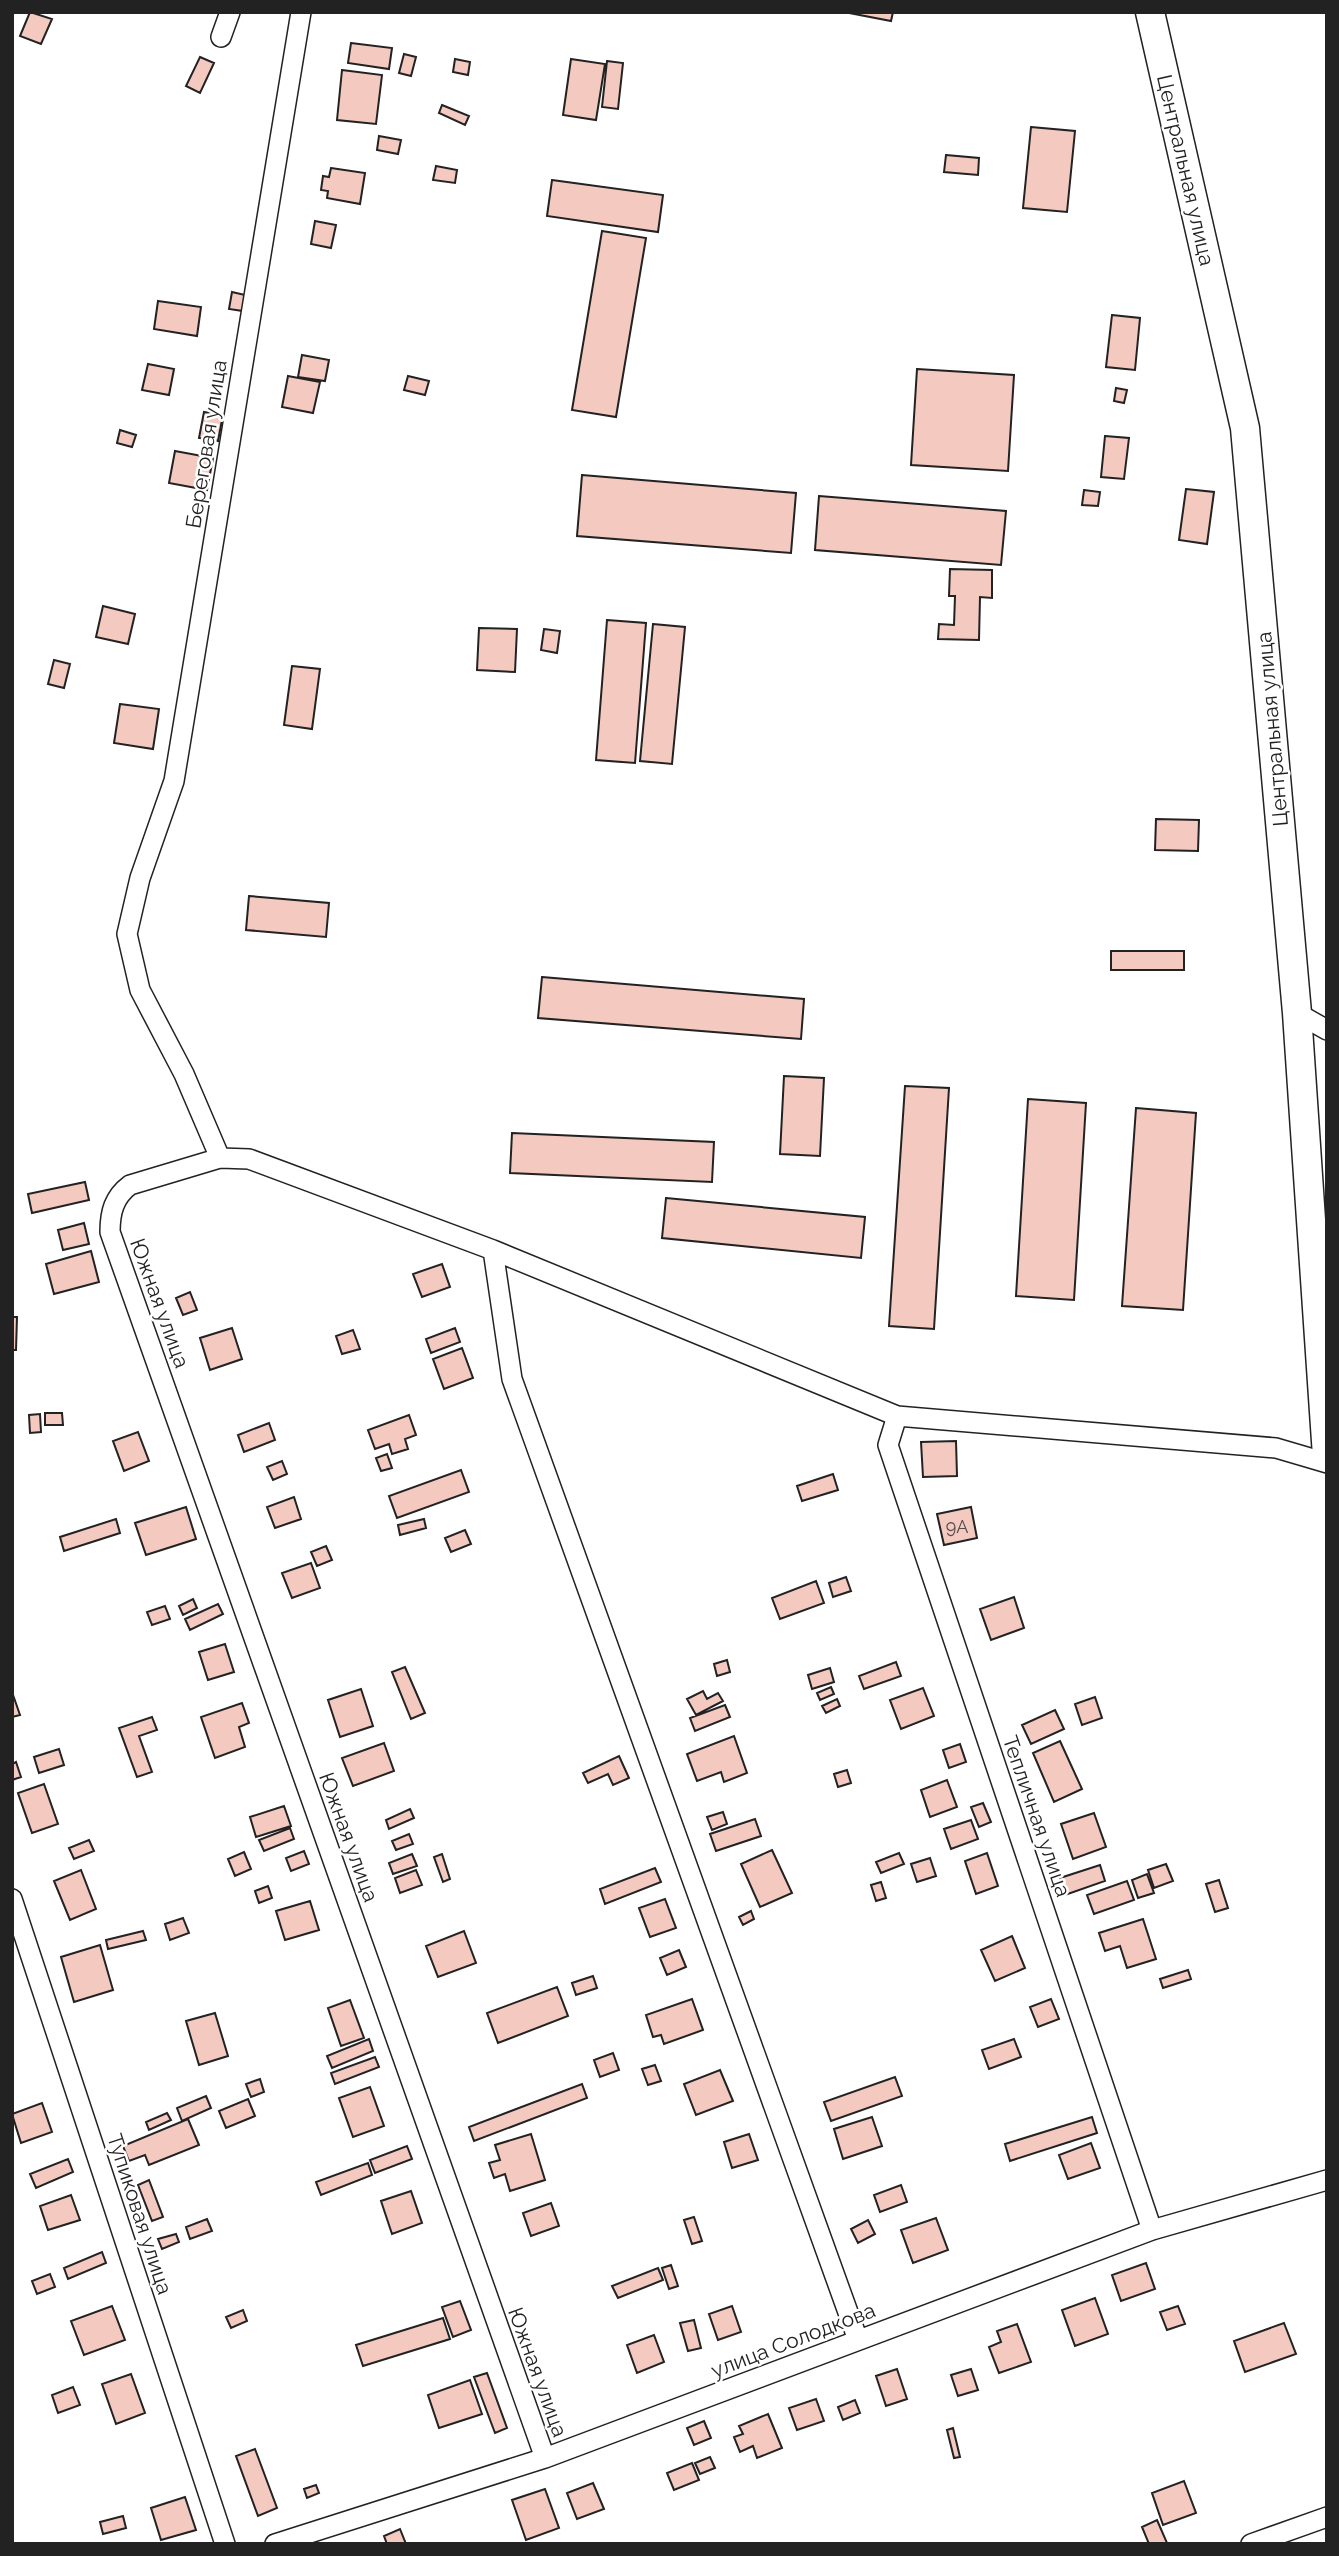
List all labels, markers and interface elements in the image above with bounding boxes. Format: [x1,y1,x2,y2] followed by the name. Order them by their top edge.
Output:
[1152,72,1220,268] street label: Центральная улица
[180,358,232,530] street label: Береговая улица
[1251,631,1293,827] street label: Центральная улица
[125,1235,195,1371] street label: Южная улица
[946,1516,968,1537] house number: 9А
[998,1732,1076,1900] street label: Тепличная улица
[314,1769,384,1905] street label: Южная улица
[102,2130,178,2298] street label: Тупиковая улица
[707,2297,879,2383] street label: улица Солодкова
[503,2304,573,2440] street label: Южная улица

